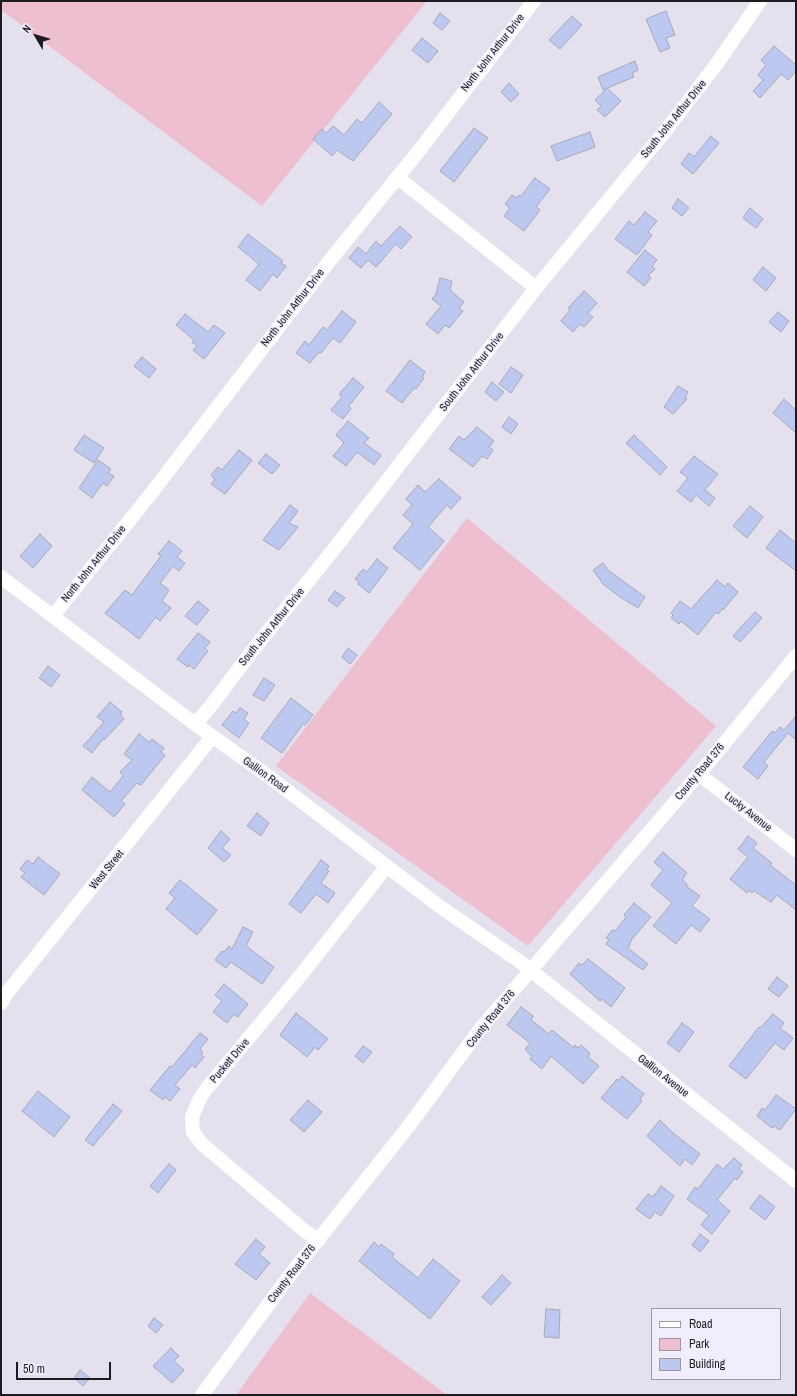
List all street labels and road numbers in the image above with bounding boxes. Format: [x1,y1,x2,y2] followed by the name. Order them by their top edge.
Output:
[458,11,528,95] street label: North John Arthur Drive
[638,77,710,161] street label: South John Arthur Drive
[258,266,328,350] street label: North John Arthur Drive
[437,330,507,414] street label: South John Arthur Drive
[59,523,129,605] street label: North John Arthur Drive
[236,585,308,669] street label: South John Arthur Drive
[672,741,728,803] street label: County Road 376
[240,754,290,796] street label: Gallion Road
[722,789,774,835] street label: Lucky Avenue
[87,848,127,892] street label: West Street
[464,988,518,1050] street label: County Road 376
[208,1036,252,1086] street label: Puckett Drive
[635,1052,691,1100] street label: Gallion Avenue
[265,1242,319,1306] street label: County Road 376

